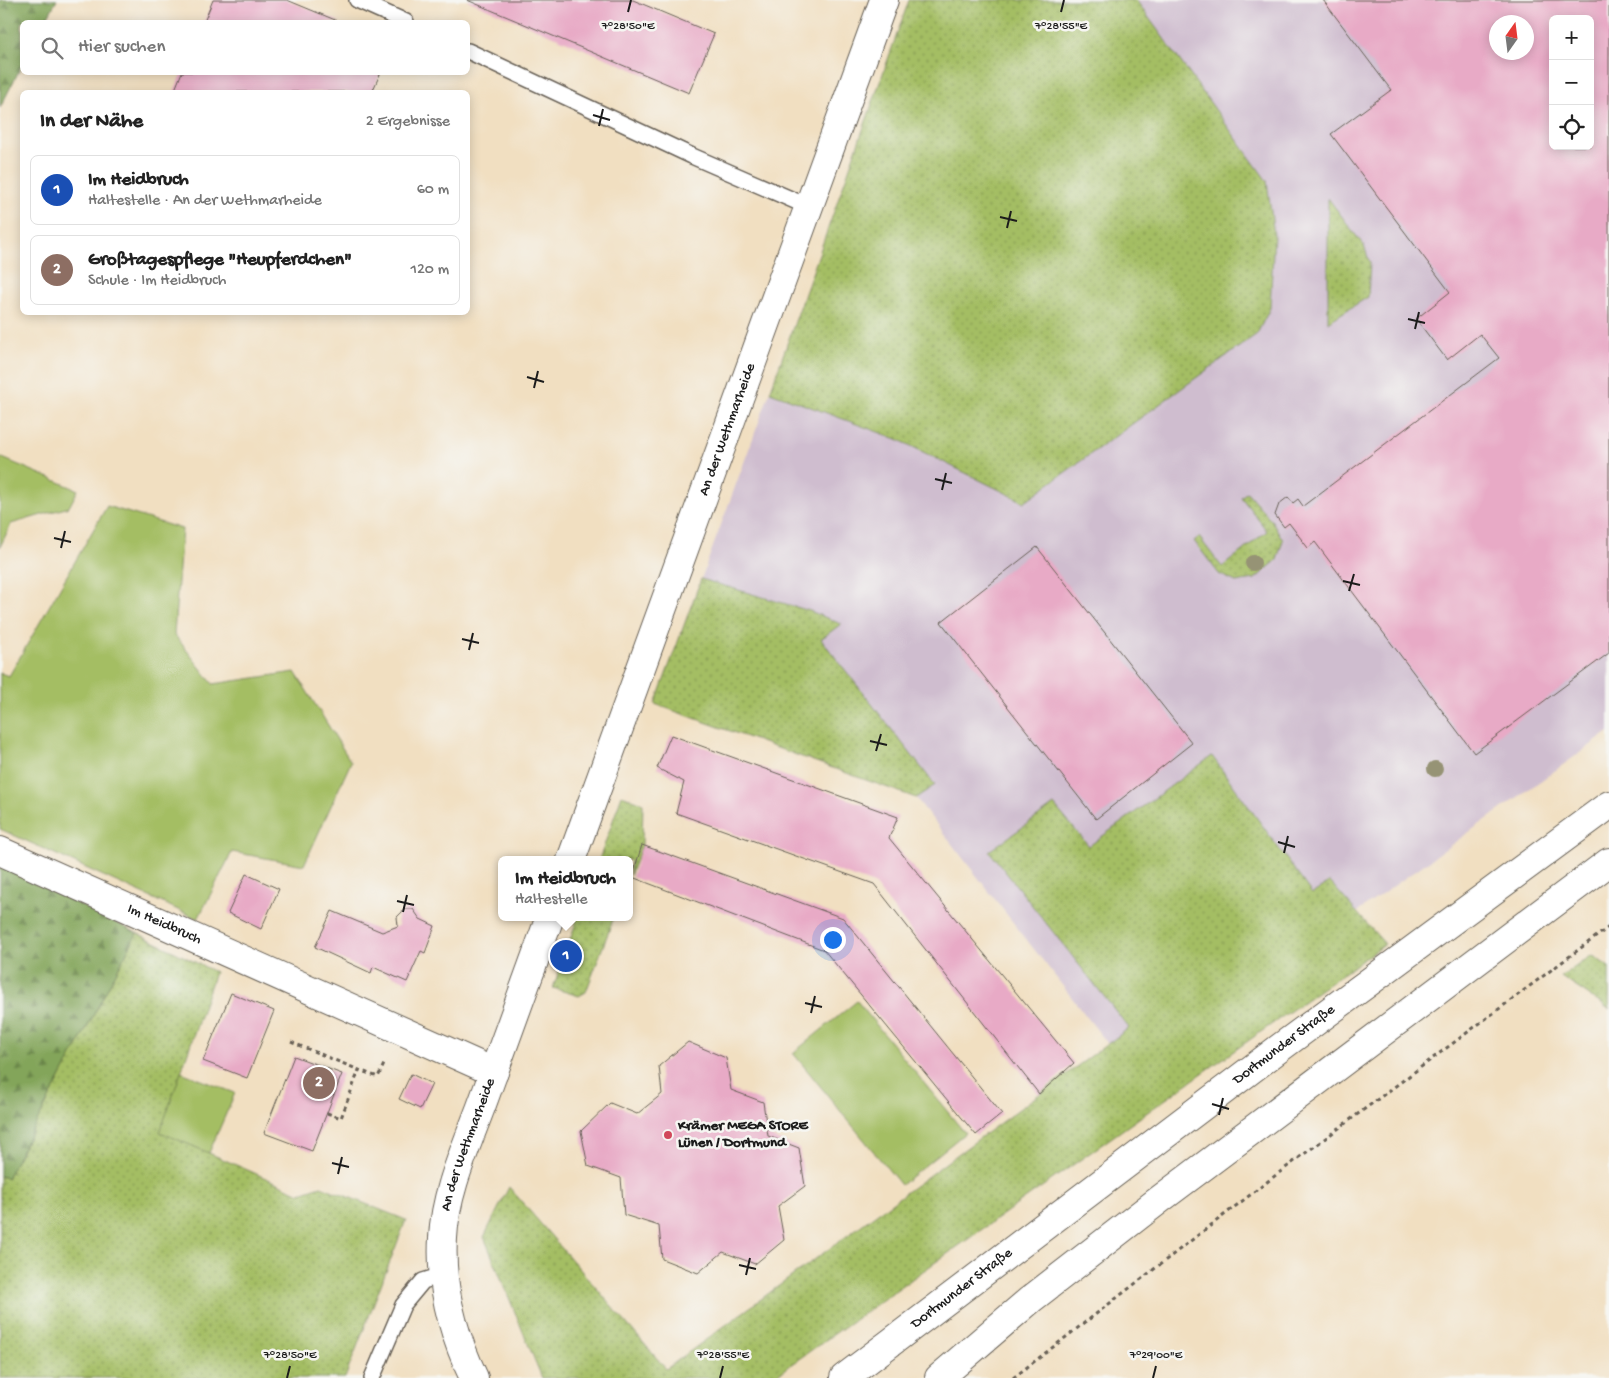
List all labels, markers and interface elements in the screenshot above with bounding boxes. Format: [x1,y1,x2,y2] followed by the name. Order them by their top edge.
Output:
[1489,15,1534,60] north arrow
[1549,15,1594,150] map controls
[1549,15,1594,60] button: +
[20,20,470,75] search box
[601,20,655,34] text: 7°28'50"E
[1034,20,1088,34] text: 7°28'55"E
[38,34,66,62] icon: search
[78,36,165,59] text: Hier suchen
[1549,60,1594,105] button: −
[1549,105,1594,150] button: locate
[40,110,143,135] text: In der Nähe
[366,113,450,132] text: 2 Ergebnisse
[88,169,189,192] text: Im Heidbruch
[54,181,60,200] text: 1
[417,181,449,200] text: 60 m
[88,192,322,211] text: Haltestelle · An der Wethmarheide
[88,249,352,272] text: Großtagespflege "Heupferdchen"
[53,261,61,280] text: 2
[410,261,449,280] text: 120 m
[88,272,226,291] text: Schule · Im Heidbruch
[695,361,760,498] street label: An der Wethmarheide
[498,856,633,921] popup
[515,868,616,891] text: Im Heidbruch
[515,891,587,910] text: Haltestelle
[124,900,204,949] street label: Im Heidbruch
[820,927,846,953] your location
[550,937,582,975] pin: 1
[1229,1001,1339,1090] street label: Dortmunder Straße
[303,1064,335,1102] pin: 2
[437,1076,500,1213] street label: An der Wethmarheide
[677,1117,809,1152] place label: Krämer MEGA STORE Lünen / Dortmund
[662,1129,674,1141] marker: Krämer MEGA STORE Lünen / Dortmund
[907,1244,1017,1334] street label: Dortmunder Straße
[263,1349,317,1363] text: 7°28'50"E
[696,1349,750,1363] text: 7°28'55"E
[1129,1349,1183,1363] text: 7°29'00"E

